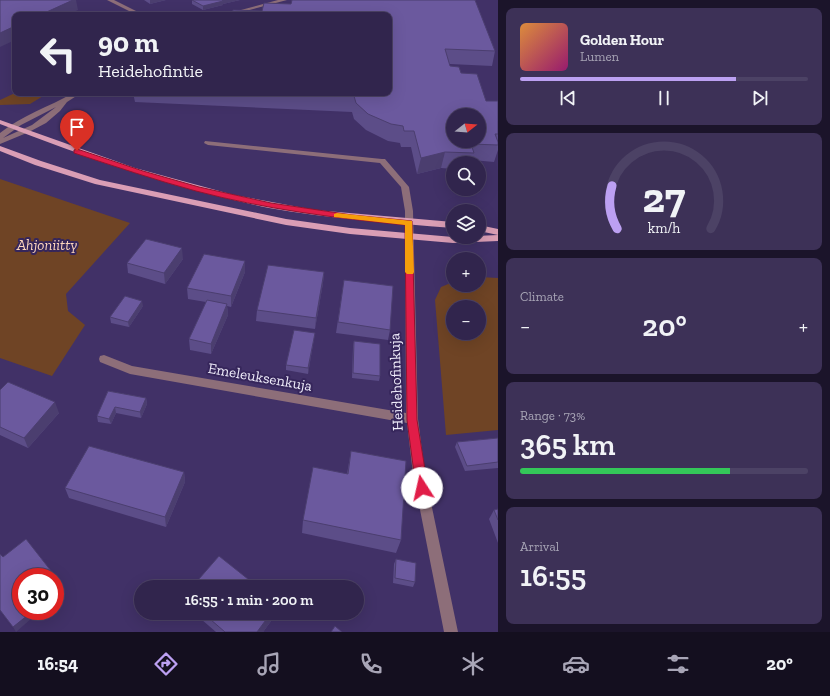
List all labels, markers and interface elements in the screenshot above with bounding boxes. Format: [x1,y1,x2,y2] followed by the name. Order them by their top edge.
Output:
[98,26,159,59] text: 90 m
[32,28,84,80] icon: left
[580,31,664,49] text: Golden Hour
[580,49,619,64] text: Lumen
[98,60,203,82] text: Heidehofintie
[557,87,579,109] icon: previous
[653,87,675,109] icon: pause
[749,87,771,109] icon: next
[446,108,486,148] north arrow
[446,108,486,340] map controls
[60,110,94,151] pin
[66,116,88,138] icon: arrive
[446,156,486,196] button: search
[643,173,686,223] text: 27
[446,204,486,244] button: layers
[648,220,680,237] text: km/h
[16,236,77,254] park label: Ahjoniitty
[446,252,486,292] button: +
[520,289,564,304] text: Climate
[446,300,486,340] button: −
[642,308,687,344] text: 20°
[520,313,530,340] text: −
[799,313,808,340] text: +
[385,333,407,431] street label: Heidehofinkuja
[206,359,314,395] street label: Emeleuksenkuja
[520,408,585,423] text: Range · 73%
[520,427,615,463] text: 365 km
[401,467,443,509] position arrow
[520,539,559,554] text: Arrival
[520,558,586,594] text: 16:55
[12,568,64,620] speed limit sign: 30
[185,591,313,609] text: 16:55 · 1 min · 200 m
[152,650,180,678] icon: directions
[255,650,283,678] icon: music
[357,650,385,678] icon: phone
[459,650,487,678] icon: climate
[562,650,590,678] icon: car
[664,650,692,678] icon: filters
[37,653,78,675] text: 16:54
[766,653,793,675] text: 20°

